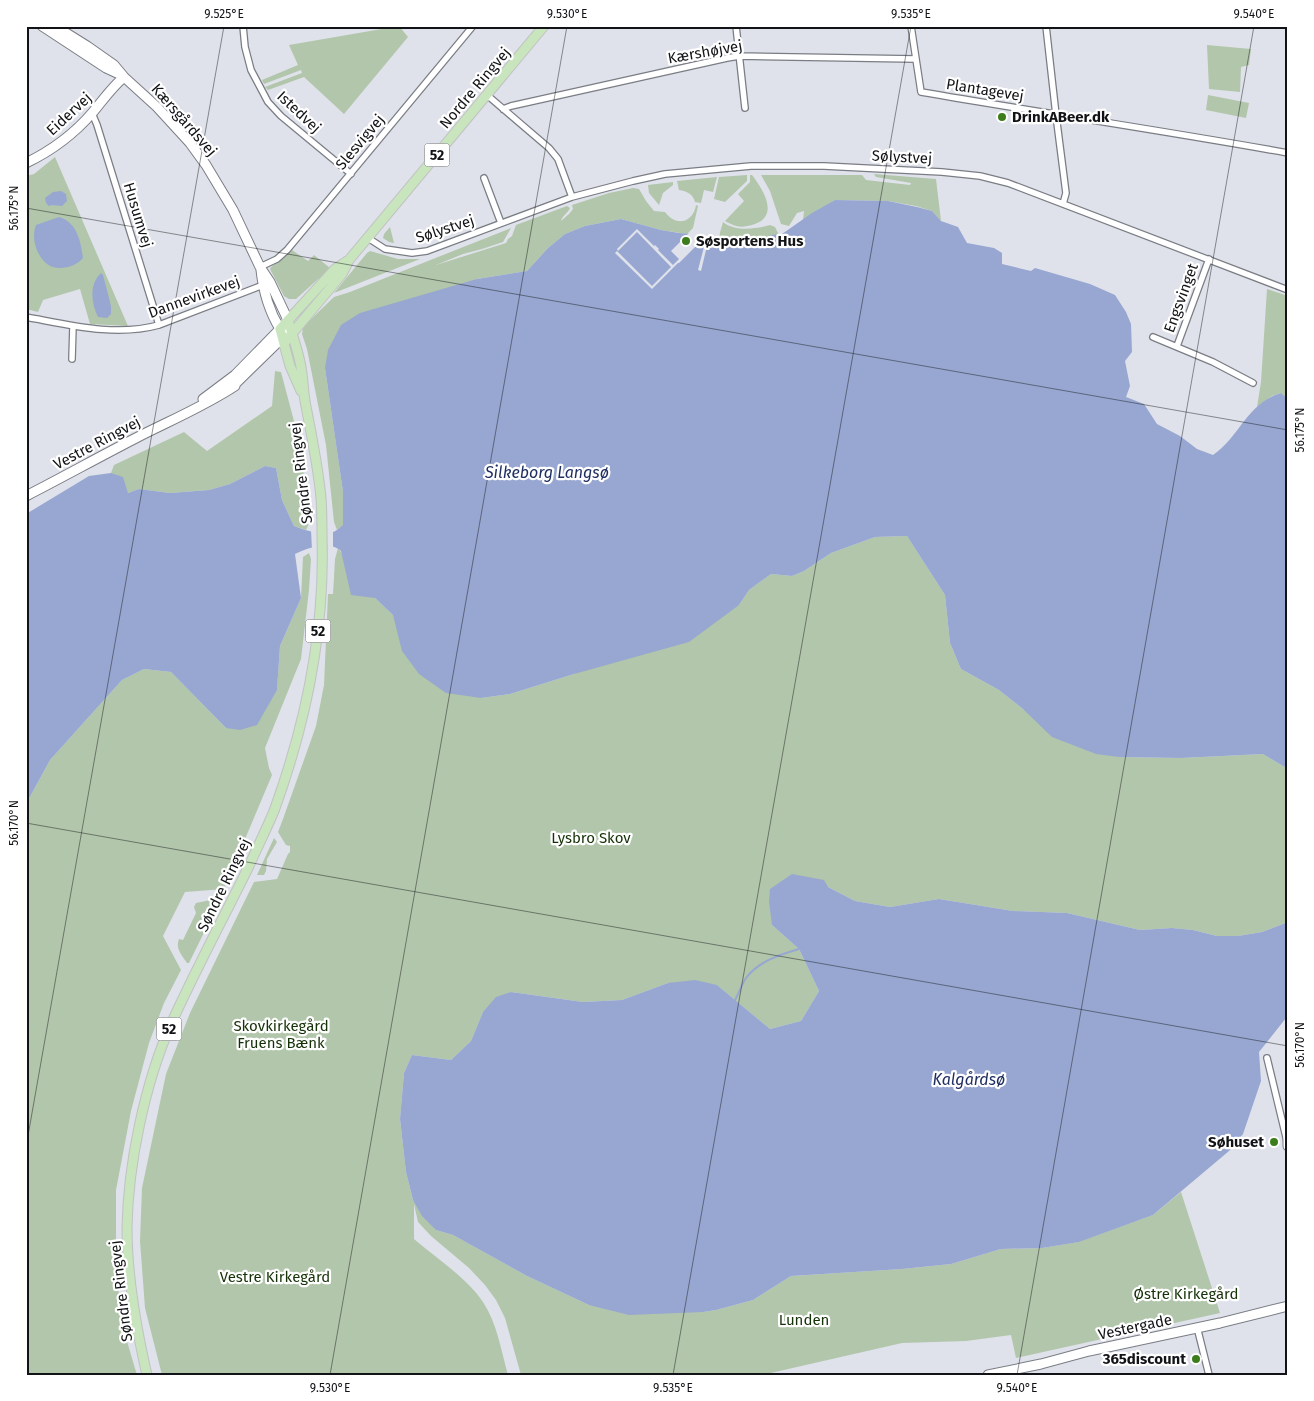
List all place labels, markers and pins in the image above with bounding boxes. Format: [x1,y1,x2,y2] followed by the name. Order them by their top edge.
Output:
[1012,108,1110,126] place label: DrinkABeer.dk
[996,111,1008,123] marker: DrinkABeer.dk
[696,232,803,250] place label: Søsportens Hus
[680,235,692,247] marker: Søsportens Hus
[1208,1133,1264,1151] place label: Søhuset
[1268,1136,1280,1148] marker: Søhuset
[1102,1350,1186,1368] place label: 365discount
[1190,1353,1202,1365] marker: 365discount

